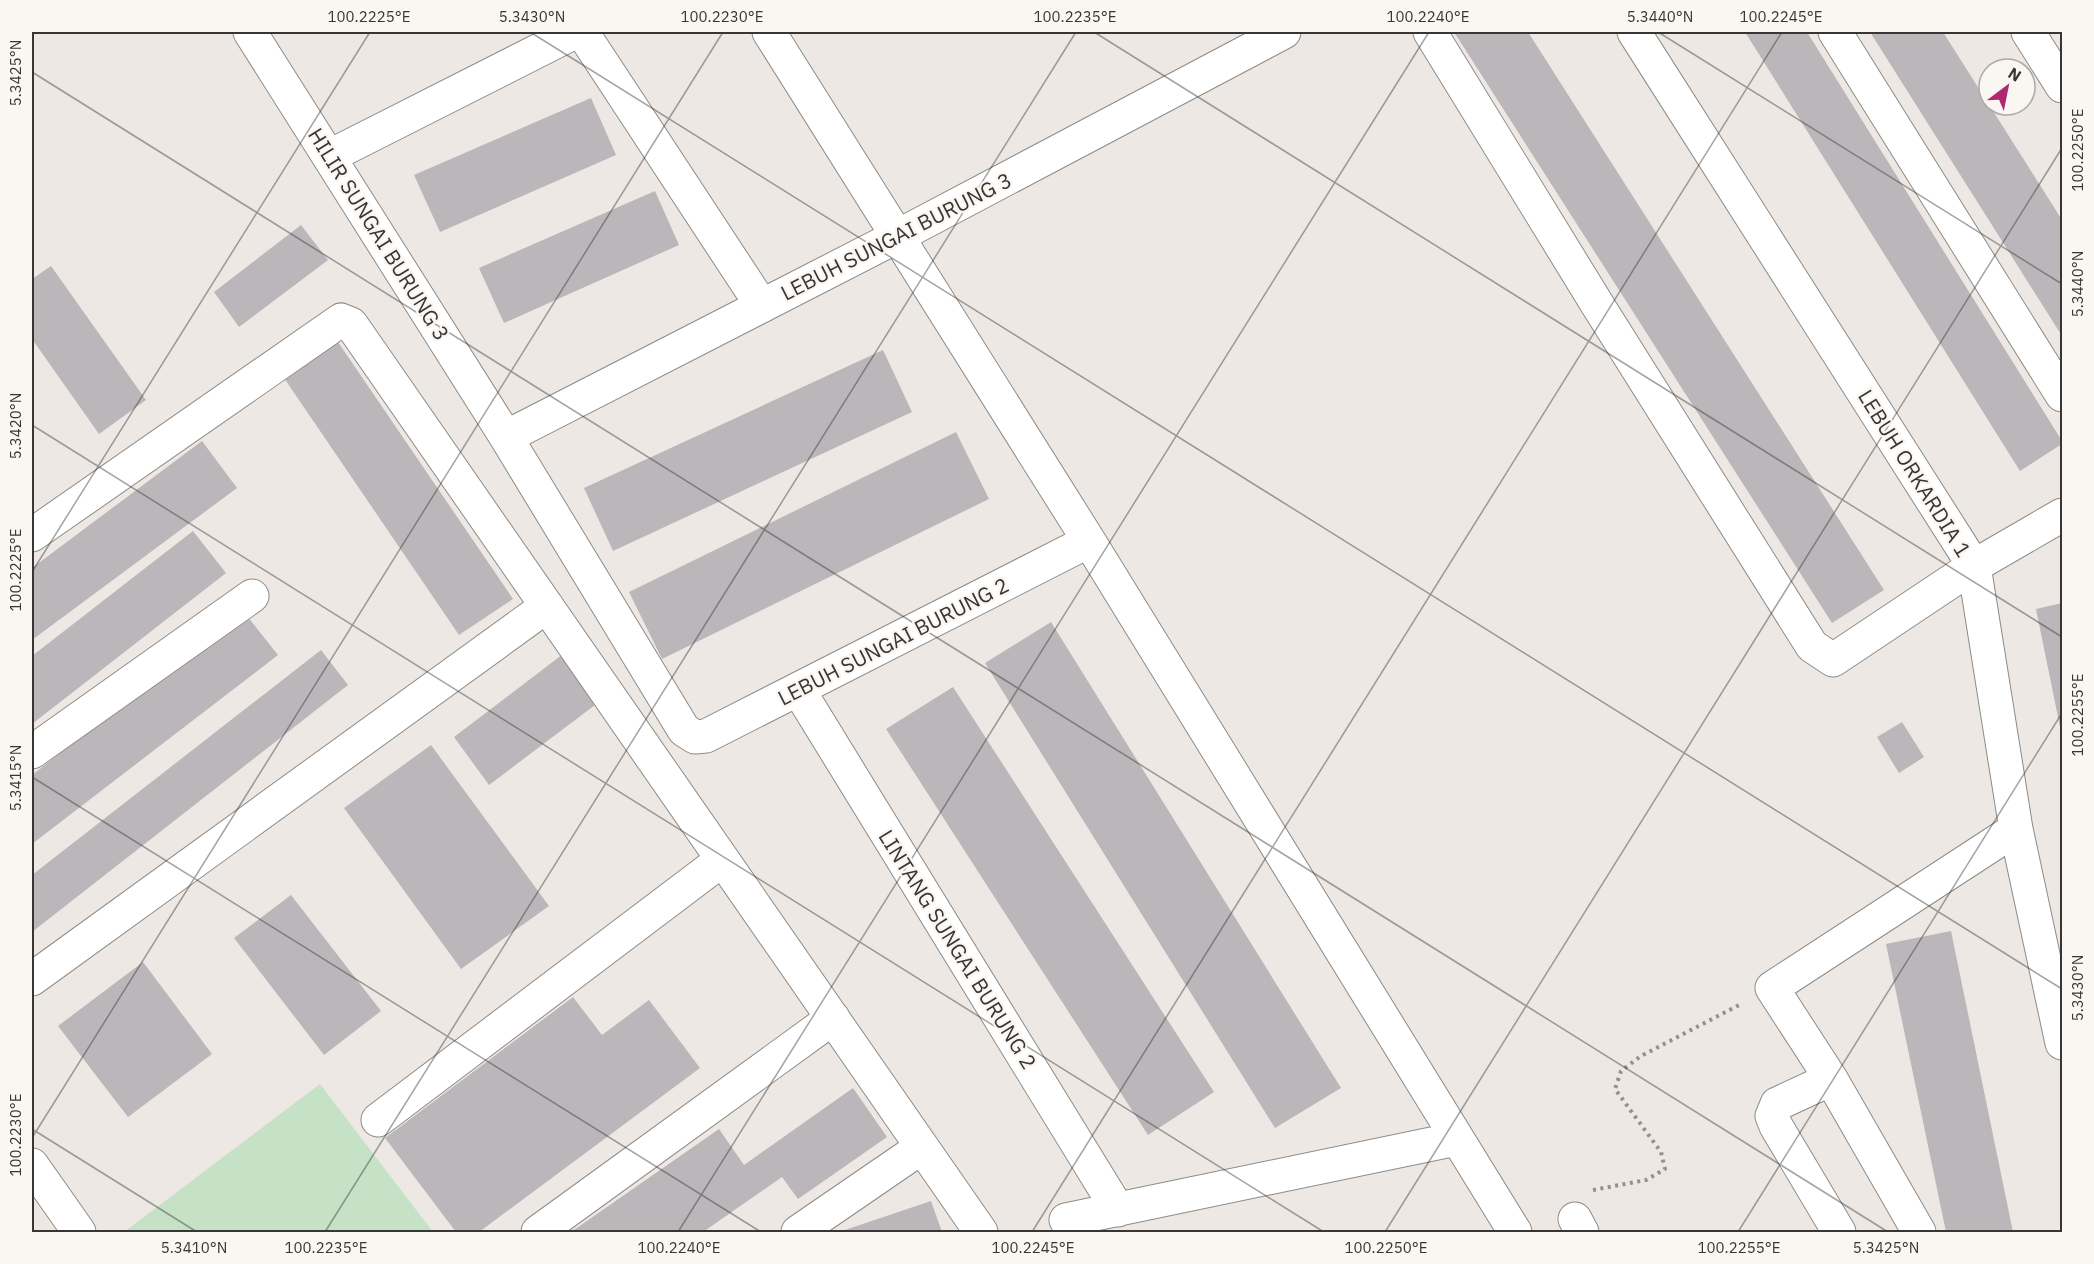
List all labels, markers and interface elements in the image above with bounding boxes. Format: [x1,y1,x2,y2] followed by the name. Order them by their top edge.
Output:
[328,7,410,26] text: 100.2225°E
[499,7,565,26] text: 5.3430°N
[681,7,763,26] text: 100.2230°E
[1034,7,1116,26] text: 100.2235°E
[1387,7,1469,26] text: 100.2240°E
[1627,7,1693,26] text: 5.3440°N
[1740,7,1822,26] text: 100.2245°E
[6,40,25,106] text: 5.3425°N
[1977,57,2037,117] north arrow
[2005,63,2025,86] text: N
[2068,109,2087,191] text: 100.2250°E
[302,122,456,346] street label: HILIR SUNGAI BURUNG 3
[776,166,1016,306] street label: LEBUH SUNGAI BURUNG 3
[2068,251,2087,317] text: 5.3440°N
[1852,384,1978,562] street label: LEBUH ORKARDIA 1
[6,393,25,459] text: 5.3420°N
[6,529,25,611] text: 100.2225°E
[773,571,1013,711] street label: LEBUH SUNGAI BURUNG 2
[2068,674,2087,756] text: 100.2255°E
[6,745,25,811] text: 5.3415°N
[873,824,1043,1074] street label: LINTANG SUNGAI BURUNG 2
[2068,955,2087,1021] text: 5.3430°N
[6,1094,25,1176] text: 100.2230°E
[161,1238,227,1257] text: 5.3410°N
[285,1238,367,1257] text: 100.2235°E
[638,1238,720,1257] text: 100.2240°E
[992,1238,1074,1257] text: 100.2245°E
[1345,1238,1427,1257] text: 100.2250°E
[1698,1238,1780,1257] text: 100.2255°E
[1853,1238,1919,1257] text: 5.3425°N

